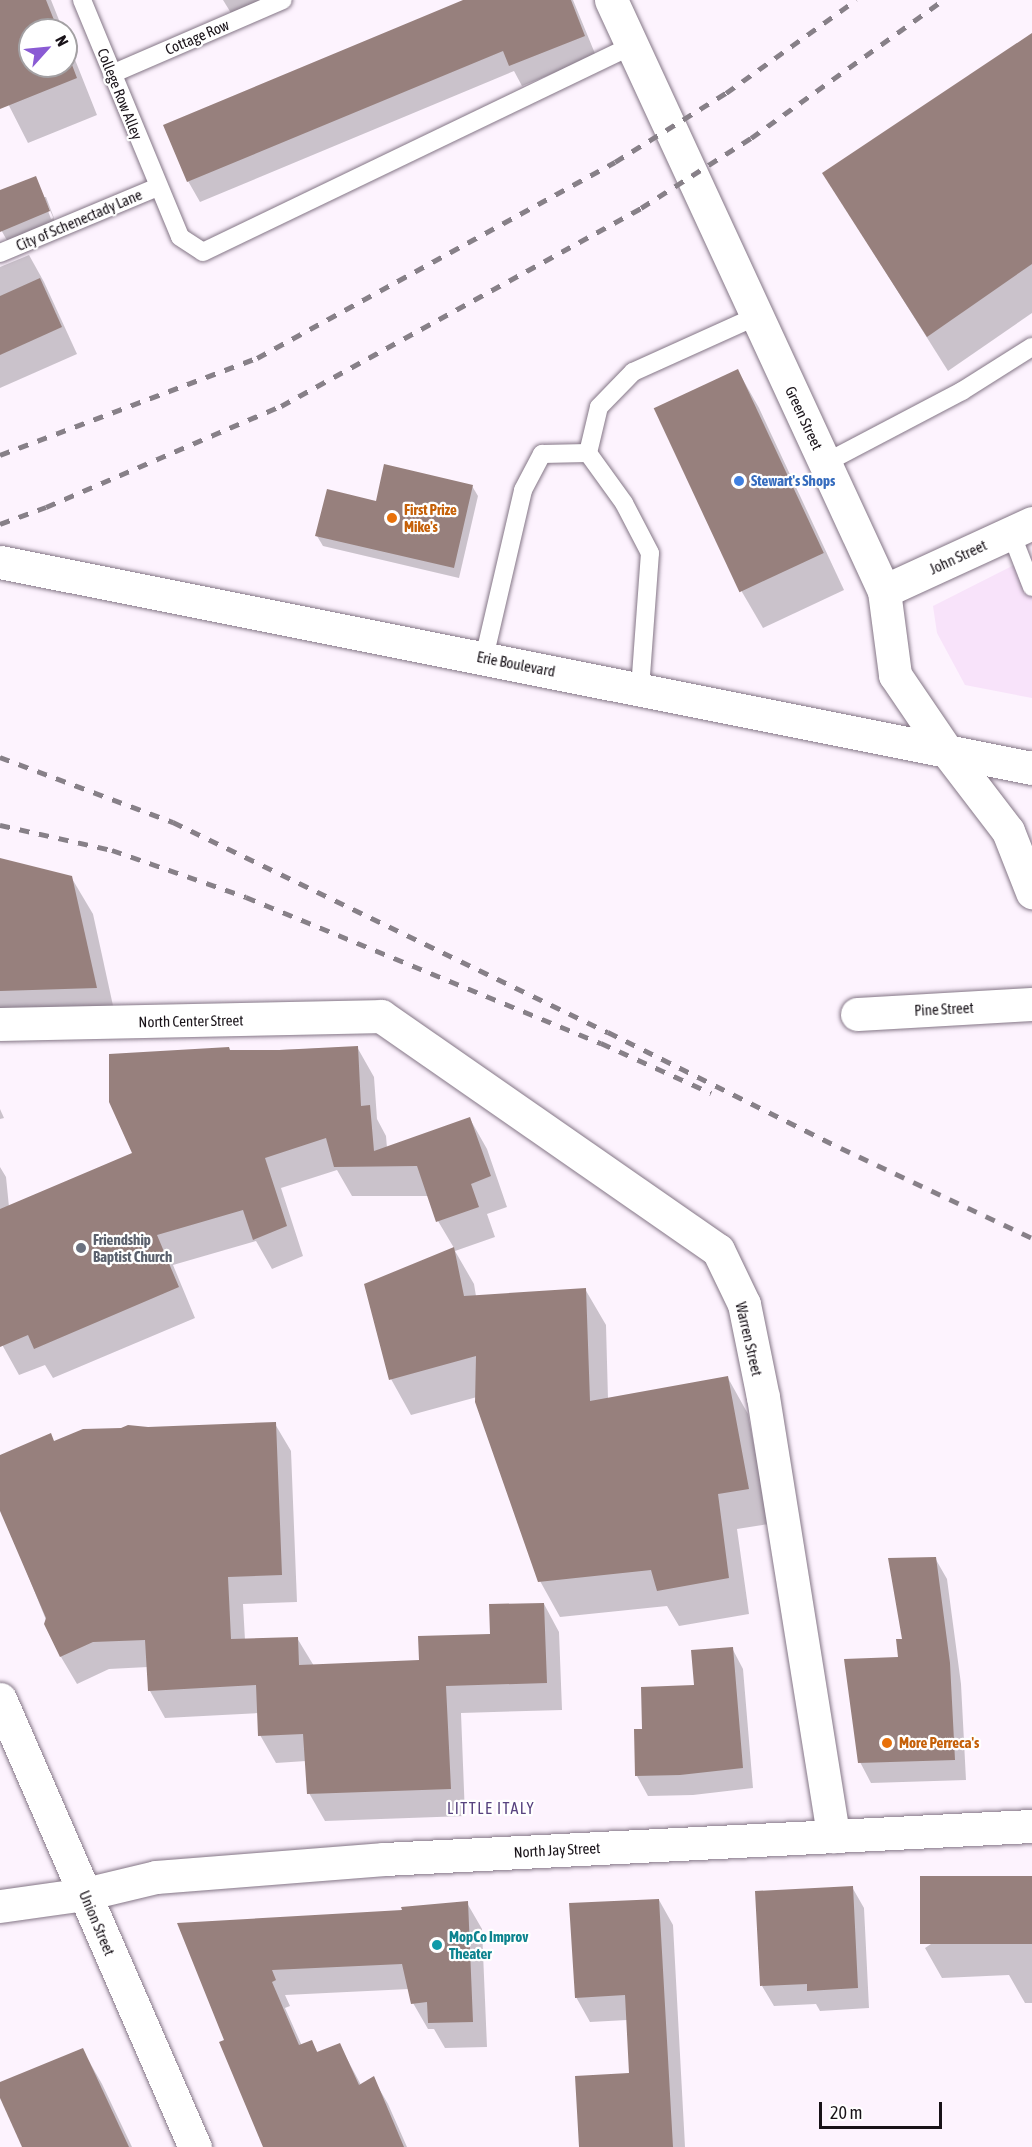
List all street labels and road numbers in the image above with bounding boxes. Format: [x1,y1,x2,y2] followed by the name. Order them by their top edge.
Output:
[162,15,232,59] street label: Cottage Row
[94,46,146,142] street label: College Row Alley
[13,185,145,255] street label: City of Schenectady Lane
[781,383,827,453] street label: Green Street
[926,536,990,578] street label: John Street
[475,648,557,680] street label: Erie Boulevard
[914,998,974,1020] street label: Pine Street
[138,1011,244,1031] street label: North Center Street
[732,1300,766,1378] street label: Warren Street
[513,1839,601,1861] street label: North Jay Street
[75,1888,119,1958] street label: Union Street

